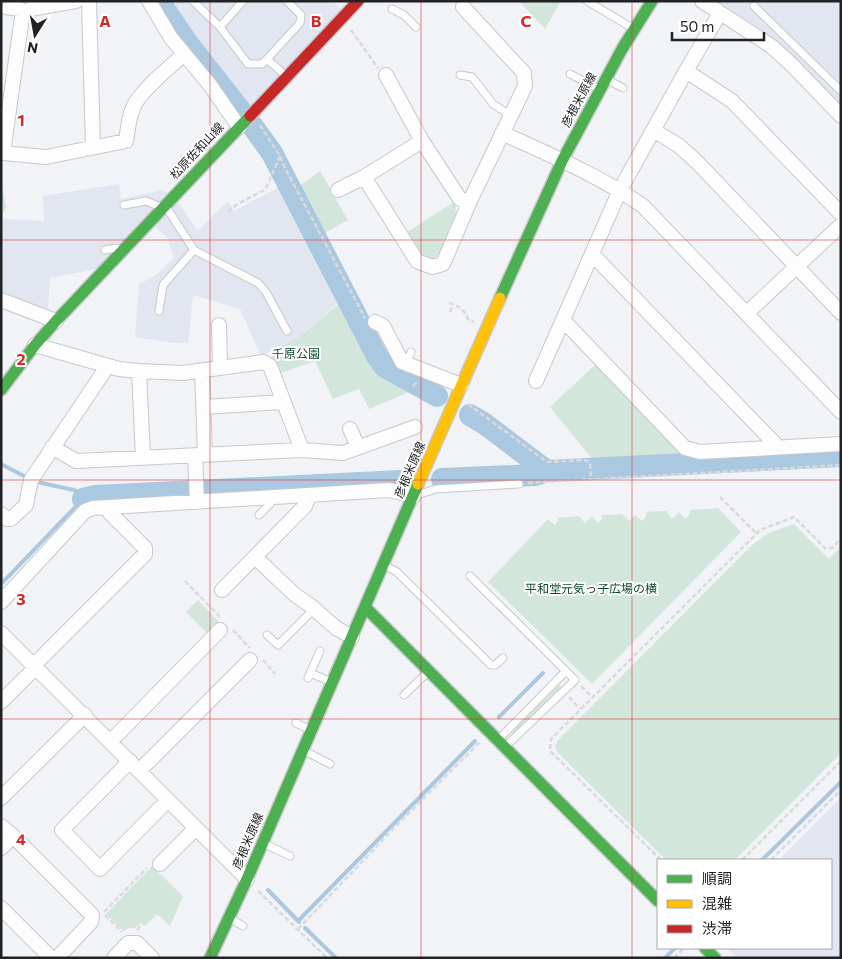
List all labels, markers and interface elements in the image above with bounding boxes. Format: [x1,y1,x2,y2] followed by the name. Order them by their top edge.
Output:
[10,10,60,60] north arrow
[672,10,764,42] scale bar
[99,11,111,30] text: A
[311,11,322,30] text: B
[521,11,532,30] text: C
[680,17,714,35] text: 50 m
[26,39,39,58] text: N
[558,70,598,129] street label: 彦根米原線
[17,110,25,129] text: 1
[167,119,226,181] street label: 松原佐和山線
[272,346,320,360] park label: 千原公園
[16,349,26,368] text: 2
[391,439,427,500] street label: 彦根米原線
[525,581,657,595] park label: 平和堂元気っ子広場の横
[16,589,26,608] text: 3
[229,810,265,871] street label: 彦根米原線
[16,829,26,848] text: 4
[657,859,832,949] legend
[702,869,732,887] text: 順調
[702,894,732,912] text: 混雑
[702,919,732,937] text: 渋滞

